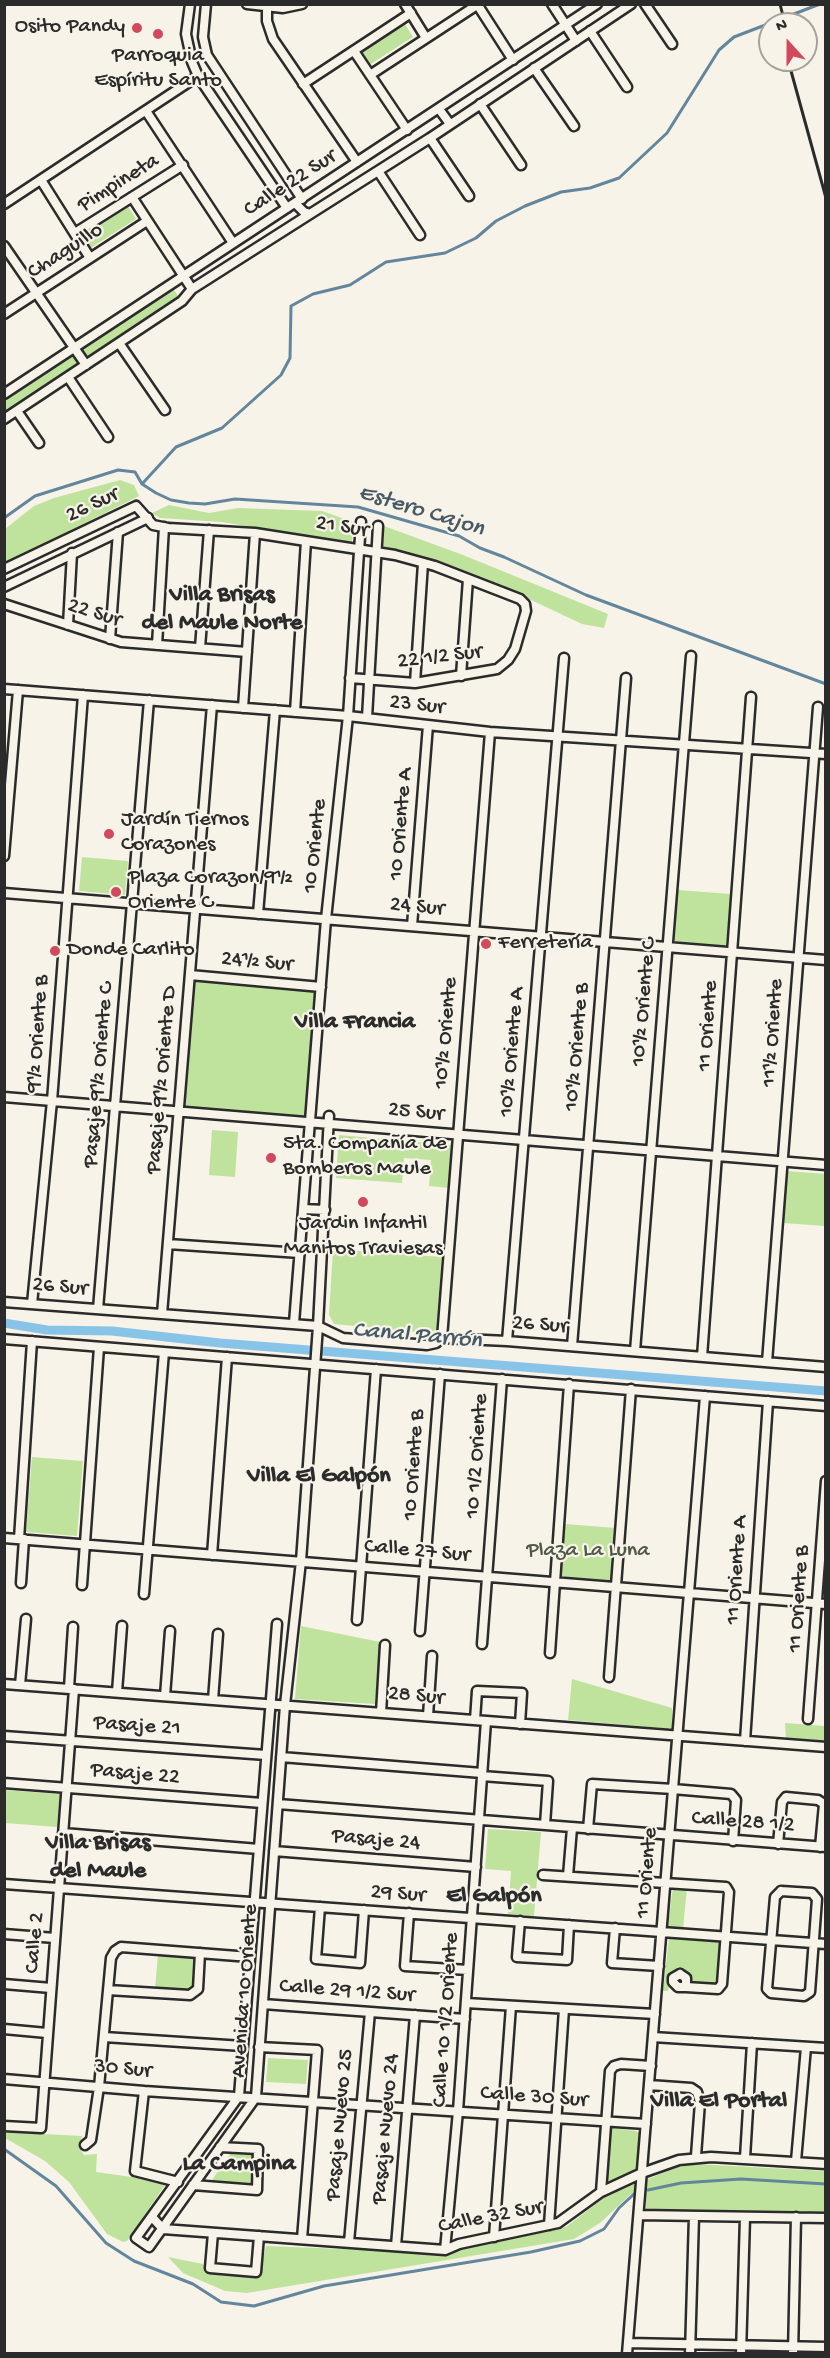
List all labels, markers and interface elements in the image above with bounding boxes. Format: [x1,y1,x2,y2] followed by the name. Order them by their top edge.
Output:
[758,12,818,72] north arrow
[15,15,125,41] place label: Osito Pandy
[774,16,790,37] text: N
[130,21,144,35] marker: Osito Pandy
[151,27,165,41] marker: Parroquia Espíritu Santo
[94,44,222,96] place label: Parroquia Espíritu Santo
[240,144,342,224] street label: Calle 22 Sur
[73,149,165,219] street label: Pimpineta
[23,218,109,286] street label: Chaguillo
[355,479,487,545] water label: Estero Cajon
[62,482,124,530] street label: 26 Sur
[314,511,370,545] street label: 21 Sur
[142,582,302,638] district label: Villa Brisas del Maule Norte
[64,593,124,635] street label: 22 Sur
[396,640,484,676] street label: 22 1/2 Sur
[388,690,446,722] street label: 23 Sur
[384,767,420,881] street label: 10 Oriente A
[298,798,334,894] street label: 10 Oriente
[121,808,248,860] place label: Jardín Tiernos Corazones
[102,827,116,841] marker: Jardín Tiernos Corazones
[128,866,293,918] place label: Plaza Corazon/9½ Oriente C
[109,885,123,899] marker: Plaza Corazon/9½ Oriente C
[389,892,445,924] street label: 24 Sur
[498,931,593,957] place label: Ferretería
[479,937,493,951] marker: Ferretería
[626,937,664,1067] street label: 10½ Oriente C
[67,938,195,964] place label: Donde Carlito
[48,944,62,958] marker: Donde Carlito
[220,947,294,979] street label: 24½ Sur
[22,974,56,1094] street label: 9½ Oriente B
[429,976,465,1090] street label: 10½ Oriente
[757,978,791,1088] street label: 11½ Oriente
[693,980,725,1072] street label: 11 Oriente
[79,981,121,1169] street label: Pasaje 9½ Oriente C
[559,982,597,1112] street label: 10½ Oriente B
[142,985,184,1175] street label: Pasaje 9½ Oriente D
[494,986,532,1118] street label: 10½ Oriente A
[295,1009,415,1037] district label: Villa Francia
[387,1097,445,1129] street label: 25 Sur
[283,1132,447,1184] place label: 5ta. Compañía de Bomberos Maule
[264,1151,278,1165] marker: 5ta. Compañía de Bomberos Maule
[356,1195,370,1209] marker: Jardin Infantil Manitos Traviesas
[283,1212,443,1264] place label: Jardin Infantil Manitos Traviesas
[31,1272,89,1304] street label: 26 Sur
[511,1311,569,1341] street label: 26 Sur
[351,1317,483,1357] water label: Canal Parrón
[460,1393,496,1519] street label: 10 1/2 Oriente
[398,1409,432,1521] street label: 10 Oriente B
[247,1463,391,1491] district label: Villa El Galpón
[721,1515,755,1625] street label: 11 Oriente A
[363,1534,471,1570] street label: Calle 27 Sur
[527,1539,649,1565] park label: Plaza La Luna
[783,1545,817,1653] street label: 11 Oriente B
[387,1681,445,1713] street label: 28 Sur
[93,1711,181,1743] street label: Pasaje 21
[89,1758,181,1792] street label: Pasaje 22
[691,1806,795,1840] street label: Calle 28 1/2
[331,1824,421,1858] street label: Pasaje 24
[631,1827,665,1919] street label: 11 Oriente
[45,1830,151,1886] district label: Villa Brisas del Maule
[369,1880,427,1910] street label: 29 Sur
[446,1883,542,1911] district label: El Galpón
[227,1903,265,2079] street label: Avenida 10 Oriente
[20,1911,52,1975] street label: Calle 2
[428,1932,466,2108] street label: Calle 10 1/2 Oriente
[278,1974,416,2010] street label: Calle 29 1/2 Sur
[321,2048,361,2202] street label: Pasaje Nuevo 25
[367,2053,407,2205] street label: Pasaje Nuevo 24
[93,2054,153,2086] street label: 30 Sur
[479,2081,589,2115] street label: Calle 30 Sur
[651,2088,787,2116] district label: Villa El Portal
[183,2151,295,2179] district label: La Campina
[436,2195,546,2241] street label: Calle 32 Sur

